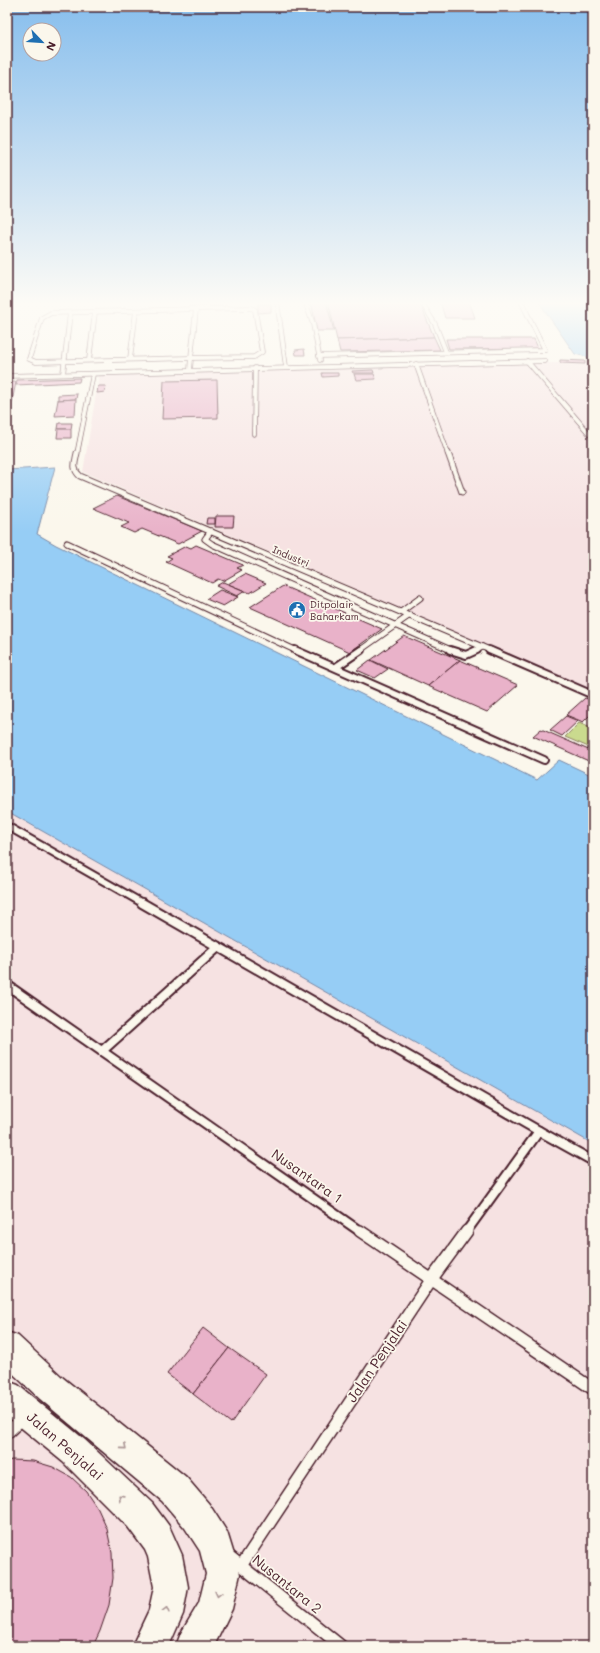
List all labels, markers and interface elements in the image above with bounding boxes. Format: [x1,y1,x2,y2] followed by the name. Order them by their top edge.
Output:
[22,22,62,62] north arrow
[43,39,60,53] text: N
[270,542,312,570] street label: Industri
[310,597,359,623] place label: Ditpolair Baharkam
[287,600,307,620] public building icon: Ditpolair Baharkam
[268,1144,347,1207] street label: Nusantara 1
[342,1316,411,1406] street label: Jalan Penjalai
[23,1407,108,1484] street label: Jalan Penjalai
[120,1442,127,1449] one-way arrow
[118,1494,126,1501] one-way arrow
[249,1550,326,1617] street label: Nusantara 2
[215,1591,223,1598] one-way arrow
[161,1607,169,1614] one-way arrow

